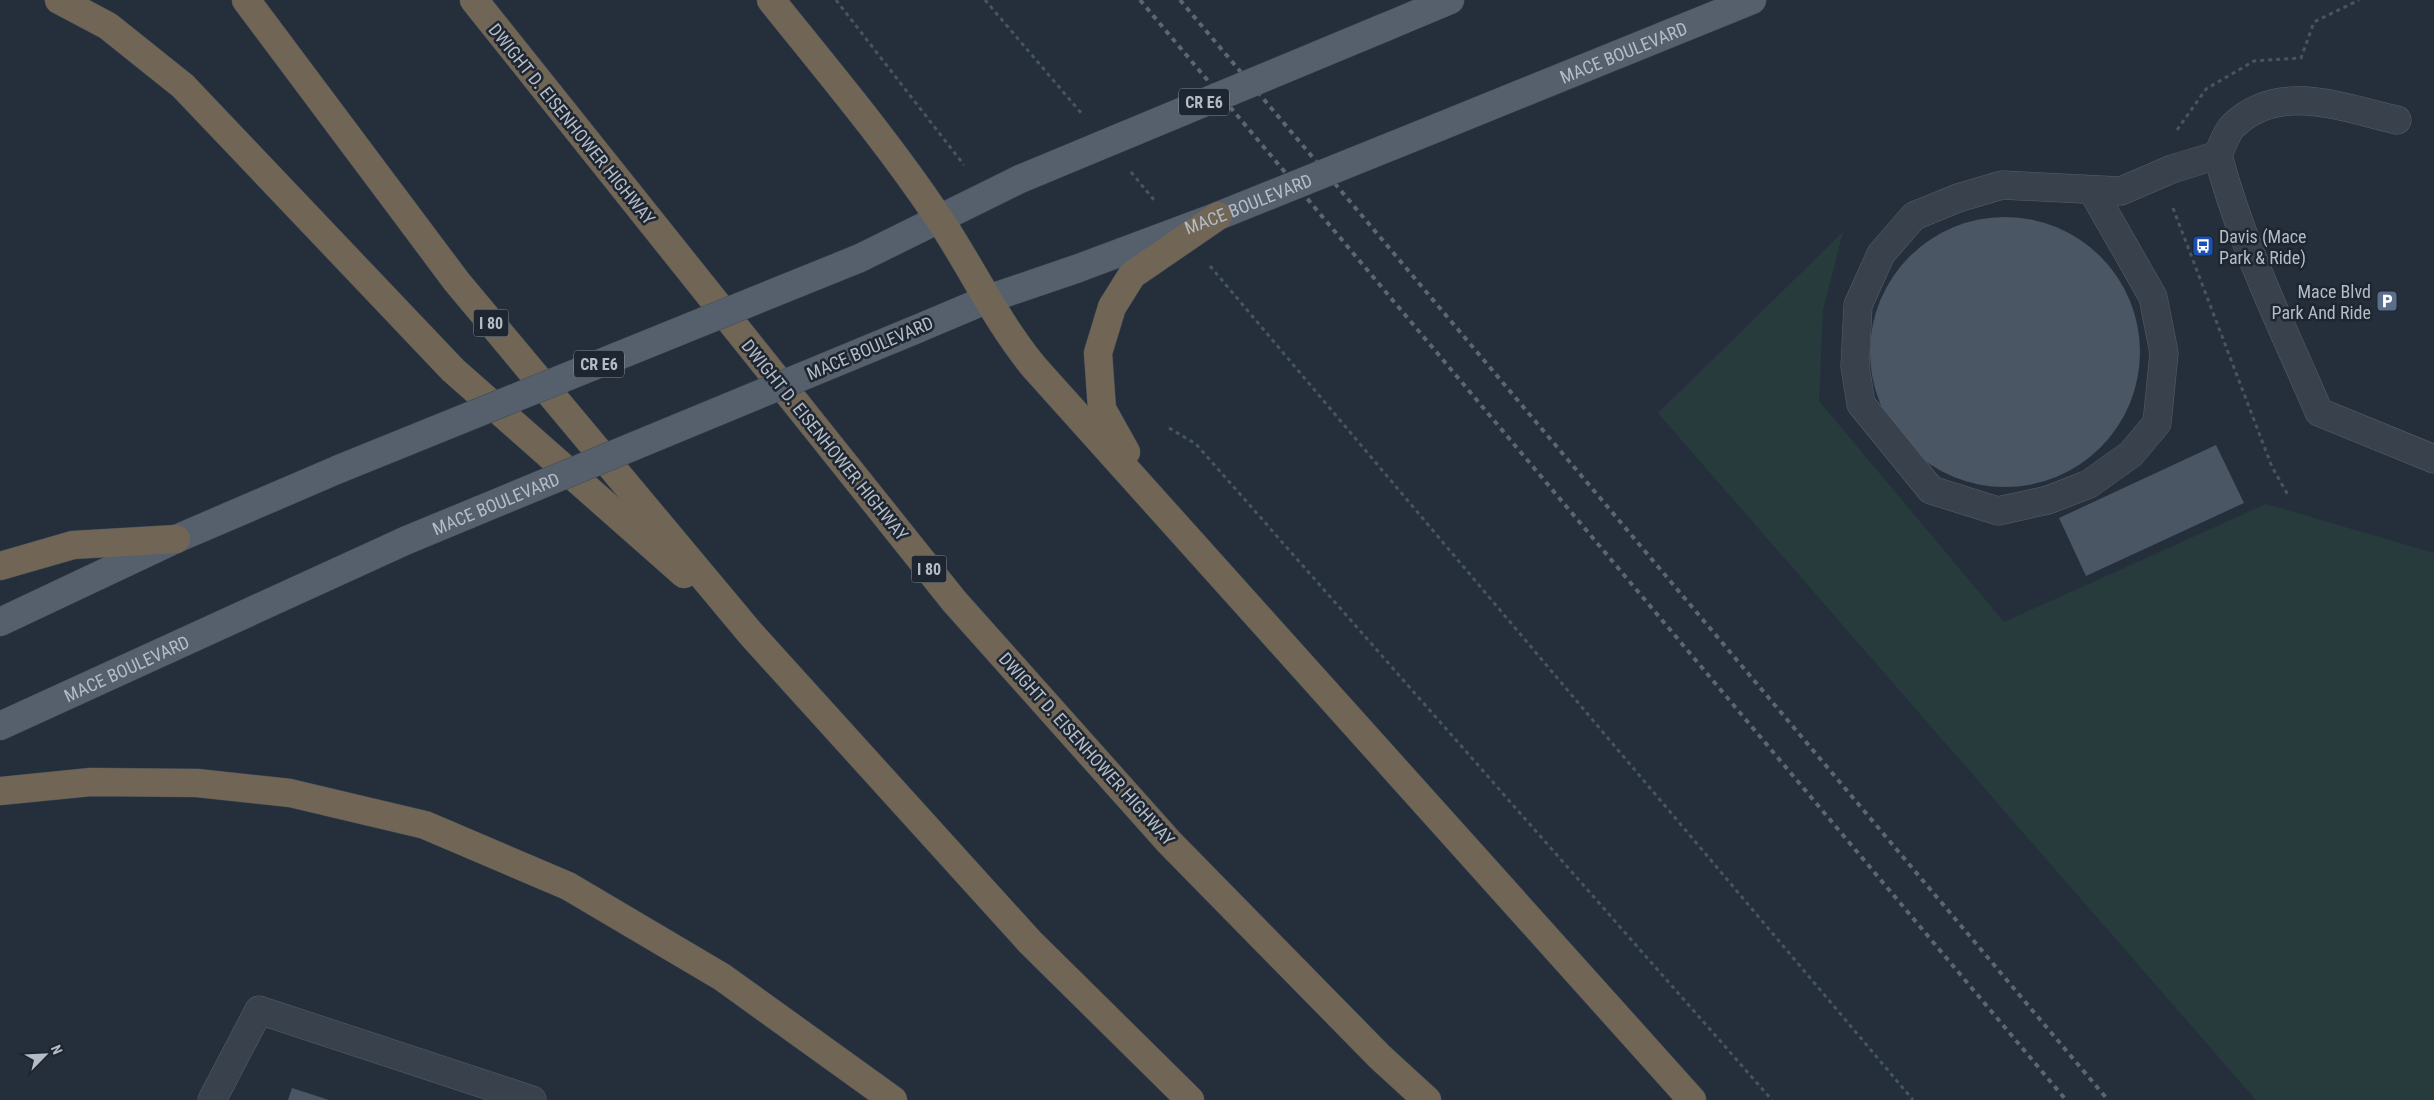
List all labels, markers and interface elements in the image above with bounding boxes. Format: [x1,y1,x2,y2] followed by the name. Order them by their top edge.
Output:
[1557,17,1690,87] street label: MACE BOULEVARD
[484,19,660,229] street label: DWIGHT D. EISENHOWER HIGHWAY
[1179,88,1229,115] road number: CR E6
[1181,169,1315,238] street label: MACE BOULEVARD
[2219,226,2307,269] place label: Davis (Mace Park & Ride)
[2191,234,2215,258] bus stop icon: Davis (Mace Park & Ride)
[2272,281,2371,323] place label: Mace Blvd Park And Ride
[2375,289,2399,313] parking icon: Mace Blvd Park And Ride
[474,309,508,336] road number: I 80
[804,312,936,384] street label: MACE BOULEVARD
[737,335,913,545] street label: DWIGHT D. EISENHOWER HIGHWAY
[574,350,624,378] road number: CR E6
[429,468,562,539] street label: MACE BOULEVARD
[912,556,946,582] road number: I 80
[61,631,192,706] street label: MACE BOULEVARD
[995,648,1180,850] street label: DWIGHT D. EISENHOWER HIGHWAY
[20,1030,70,1080] north arrow
[48,1043,66,1057] text: N

